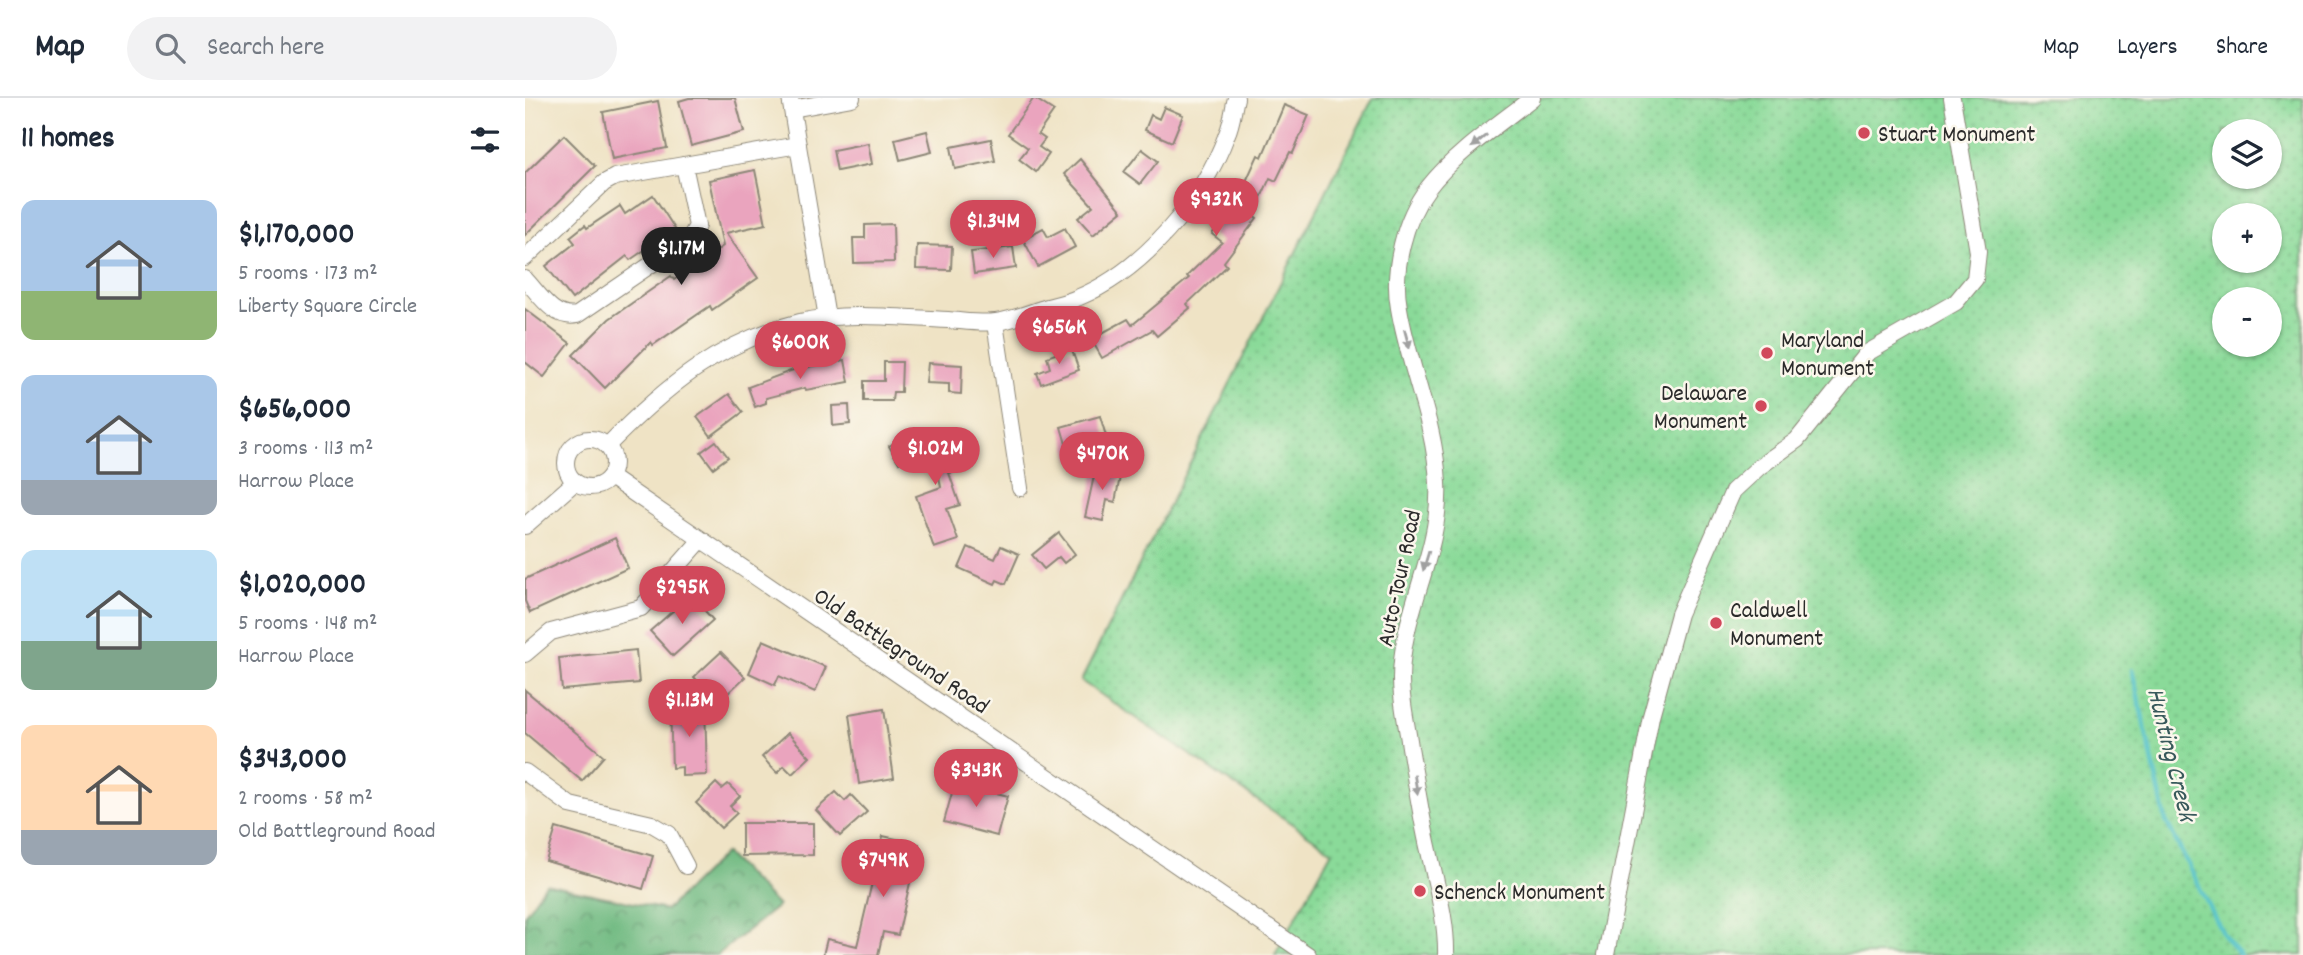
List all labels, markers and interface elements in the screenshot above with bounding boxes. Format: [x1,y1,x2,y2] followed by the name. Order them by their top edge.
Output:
[127,17,617,80] search box
[35,25,85,72] text: Map
[151,29,189,67] icon: search
[207,30,325,67] text: Search here
[2043,31,2079,65] text: Map
[2117,31,2178,65] text: Layers
[2216,31,2268,65] text: Share
[21,119,115,162] text: 11 homes
[1878,119,2036,153] place label: Stuart Monument
[2212,119,2282,357] map controls
[2212,119,2282,189] button: layers
[466,121,504,159] icon: filters
[1856,125,1872,141] marker: Stuart Monument
[1470,134,1488,149] one-way arrow
[1167,178,1265,238] pin: $932K
[1189,184,1243,217] text: $932K
[936,200,1050,260] pin: $1.34M
[2212,203,2282,273] button: +
[966,206,1020,239] text: $1.34M
[238,215,355,258] text: $1,170,000
[77,228,161,312] icon: home
[624,228,738,287] pin: $1.17M
[657,233,705,266] text: $1.17M
[238,258,378,291] text: 5 rooms · 173 m²
[2212,287,2282,357] button: −
[238,291,417,324] text: Liberty Square Circle
[1010,306,1108,366] pin: $656K
[1031,312,1087,345] text: $656K
[751,322,849,381] pin: $600K
[1781,325,1874,387] place label: Maryland Monument
[771,327,829,360] text: $600K
[1402,328,1413,350] one-way arrow
[1759,345,1775,361] marker: Maryland Monument
[1654,378,1747,440] place label: Delaware Monument
[238,390,351,433] text: $656,000
[1753,398,1769,414] marker: Delaware Monument
[77,403,161,487] icon: home
[878,428,992,487] pin: $1.02M
[1053,432,1151,492] pin: $470K
[238,433,374,466] text: 3 rooms · 113 m²
[907,433,963,466] text: $1.02M
[1075,438,1129,471] text: $470K
[238,466,354,499] text: Harrow Place
[1370,507,1432,650] street label: Auto-Tour Road
[1421,551,1431,572] one-way arrow
[238,565,366,608] text: $1,020,000
[633,566,731,626] pin: $295K
[655,572,709,605] text: $295K
[77,578,161,662] icon: home
[805,581,995,724] street label: Old Battleground Road
[1730,595,1823,657] place label: Caldwell Monument
[238,608,377,641] text: 5 rooms · 148 m²
[1708,615,1724,631] marker: Caldwell Monument
[238,641,354,674] text: Harrow Place
[632,680,746,739] pin: $1.13M
[2135,684,2205,828] water label: Hunting Creek
[664,685,714,718] text: $1.13M
[238,740,347,783] text: $343,000
[927,750,1025,809] pin: $343K
[77,753,161,837] icon: home
[950,755,1002,788] text: $343K
[1411,774,1422,796] one-way arrow
[238,783,373,816] text: 2 rooms · 58 m²
[238,816,435,849] text: Old Battleground Road
[834,840,932,899] pin: $749K
[857,845,909,878] text: $749K
[1434,877,1605,911] place label: Schenck Monument
[1412,883,1428,899] marker: Schenck Monument

